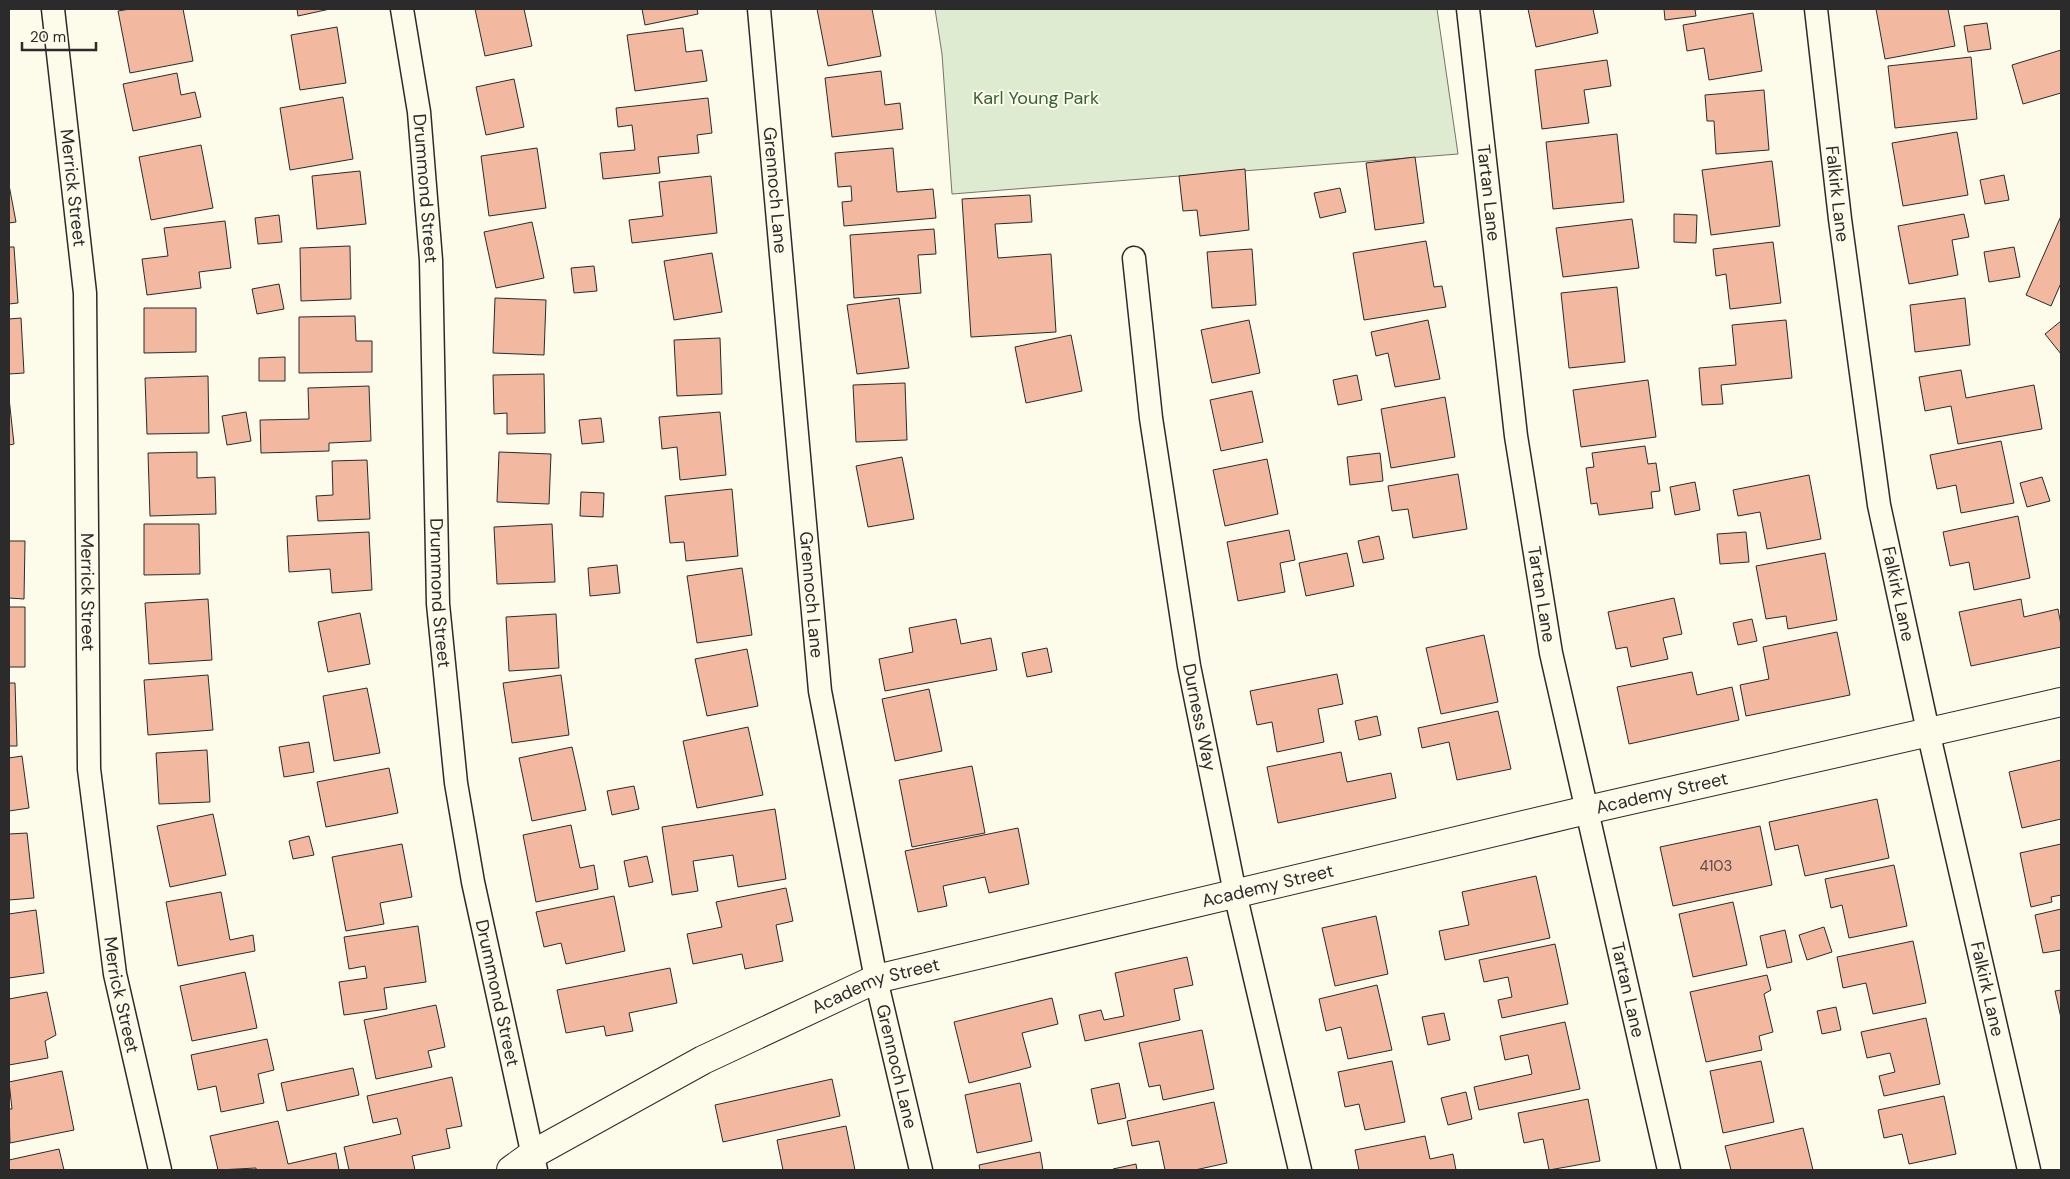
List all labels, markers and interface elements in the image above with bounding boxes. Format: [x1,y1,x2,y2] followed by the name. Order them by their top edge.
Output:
[22,20,96,52] scale bar
[30,27,66,47] text: 20 m
[973,86,1099,110] park label: Karl Young Park
[407,113,443,264] street label: Drummond Street
[758,126,793,255] street label: Grennoch Lane
[55,128,92,248] street label: Merrick Street
[1471,143,1506,242] street label: Tartan Lane
[1820,144,1855,243] street label: Falkirk Lane
[424,518,456,669] street label: Drummond Street
[794,530,829,659] street label: Grennoch Lane
[75,533,100,651] street label: Merrick Street
[1522,544,1561,644] street label: Tartan Lane
[1876,544,1920,644] street label: Falkirk Lane
[1177,661,1222,773] street label: Durness Way
[1593,766,1730,820] street label: Academy Street
[1700,856,1732,876] house number: 4103
[1199,859,1336,913] street label: Academy Street
[470,917,525,1069] street label: Drummond Street
[98,935,145,1055] street label: Merrick Street
[1965,939,2010,1039] street label: Falkirk Lane
[1605,940,1650,1040] street label: Tartan Lane
[808,952,942,1019] street label: Academy Street
[870,1002,923,1131] street label: Grennoch Lane

